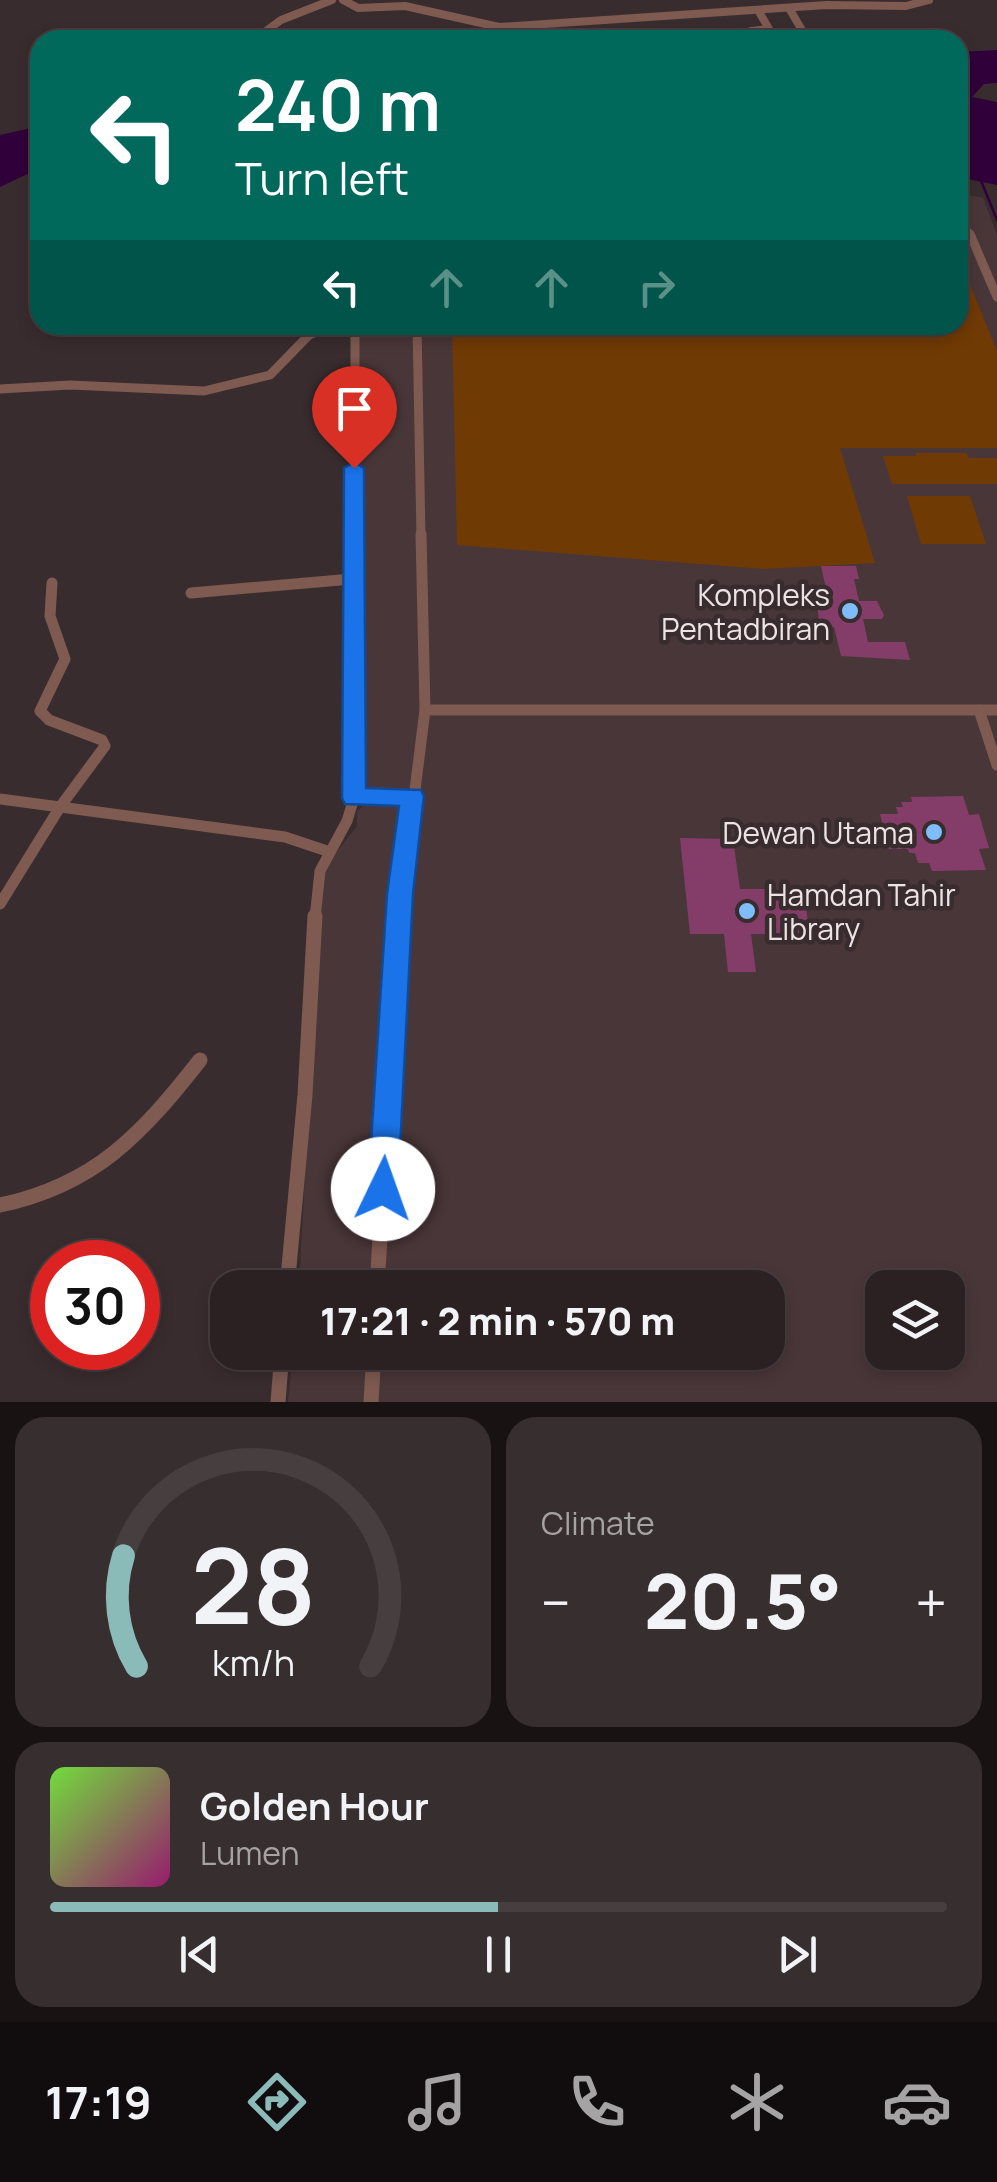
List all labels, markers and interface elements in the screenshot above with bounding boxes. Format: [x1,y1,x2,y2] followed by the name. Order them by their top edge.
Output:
[235,56,441,152] text: 240 m
[70,70,200,200] icon: left
[235,147,409,209] text: Turn left
[314,260,369,315] icon: left
[419,260,474,315] icon: ahead
[524,260,579,315] icon: ahead
[629,260,684,315] icon: right
[312,366,397,469] pin
[327,381,382,436] icon: arrive
[661,574,830,649] place label: Kompleks Pentadbiran
[839,600,861,622] marker: Kompleks Pentadbiran
[722,812,914,853] place label: Dewan Utama
[923,821,945,843] marker: Dewan Utama
[767,874,956,949] place label: Hamdan Tahir Library
[736,900,758,922] marker: Hamdan Tahir Library
[331,1137,435,1241] position arrow
[30,1240,160,1370] speed limit sign: 30
[865,1270,965,1370] map controls
[865,1270,965,1370] button: layers
[320,1294,675,1346] text: 17:21 · 2 min · 570 m
[541,1501,655,1545] text: Climate
[190,1513,316,1655] text: 28
[644,1549,842,1652] text: 20.5°
[541,1564,571,1640] text: −
[915,1564,947,1640] text: +
[211,1638,295,1687] text: km/h
[200,1779,429,1831] text: Golden Hour
[200,1831,300,1875] text: Lumen
[172,1927,227,1982] icon: previous
[471,1927,526,1982] icon: pause
[770,1927,825,1982] icon: next
[242,2067,312,2137] icon: directions
[402,2067,472,2137] icon: music
[562,2067,632,2137] icon: phone
[722,2067,792,2137] icon: climate
[882,2067,952,2137] icon: car
[45,2071,152,2133] text: 17:19

